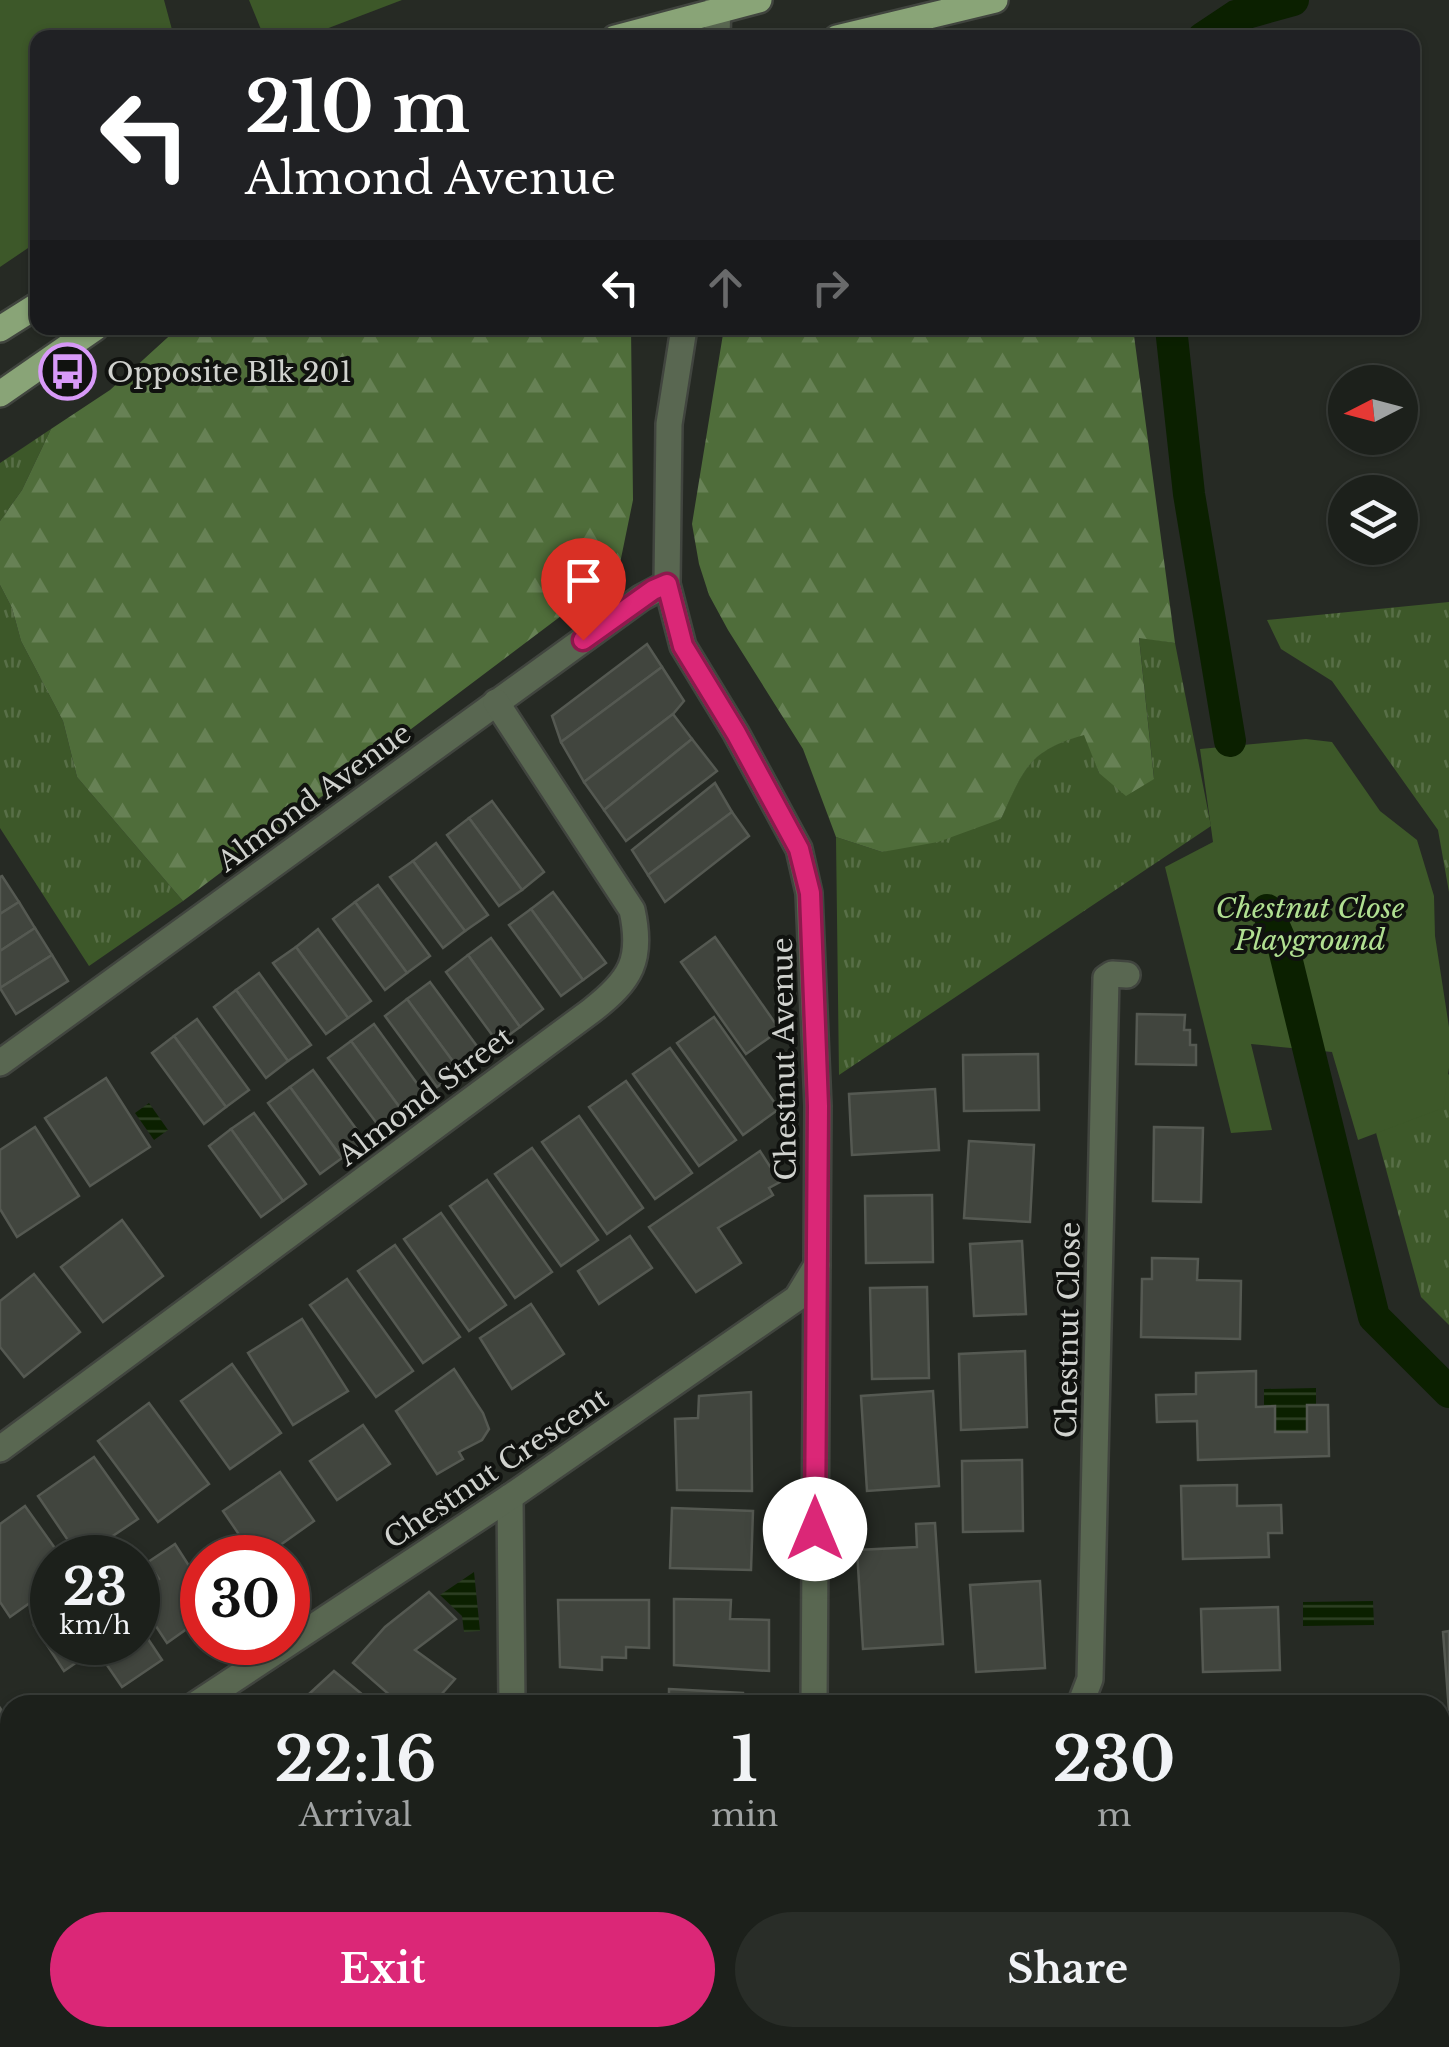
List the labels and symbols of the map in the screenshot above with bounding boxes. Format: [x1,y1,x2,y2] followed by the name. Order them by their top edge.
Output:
[38,342,98,402] bus stop icon: Opposite Blk 201
[107,355,352,390] place label: Opposite Blk 201
[1328,365,1418,455] north arrow
[541,538,626,641] pin
[210,715,418,880] street label: Almond Avenue
[1216,891,1405,958] park label: Chestnut Close Playground
[765,937,804,1181] street label: Chestnut Avenue
[330,1019,520,1174] street label: Almond Street
[1049,1222,1088,1438] street label: Chestnut Close
[378,1380,615,1556] street label: Chestnut Crescent
[763,1477,867,1581] position arrow
[180,1535,310,1665] speed limit sign: 30

